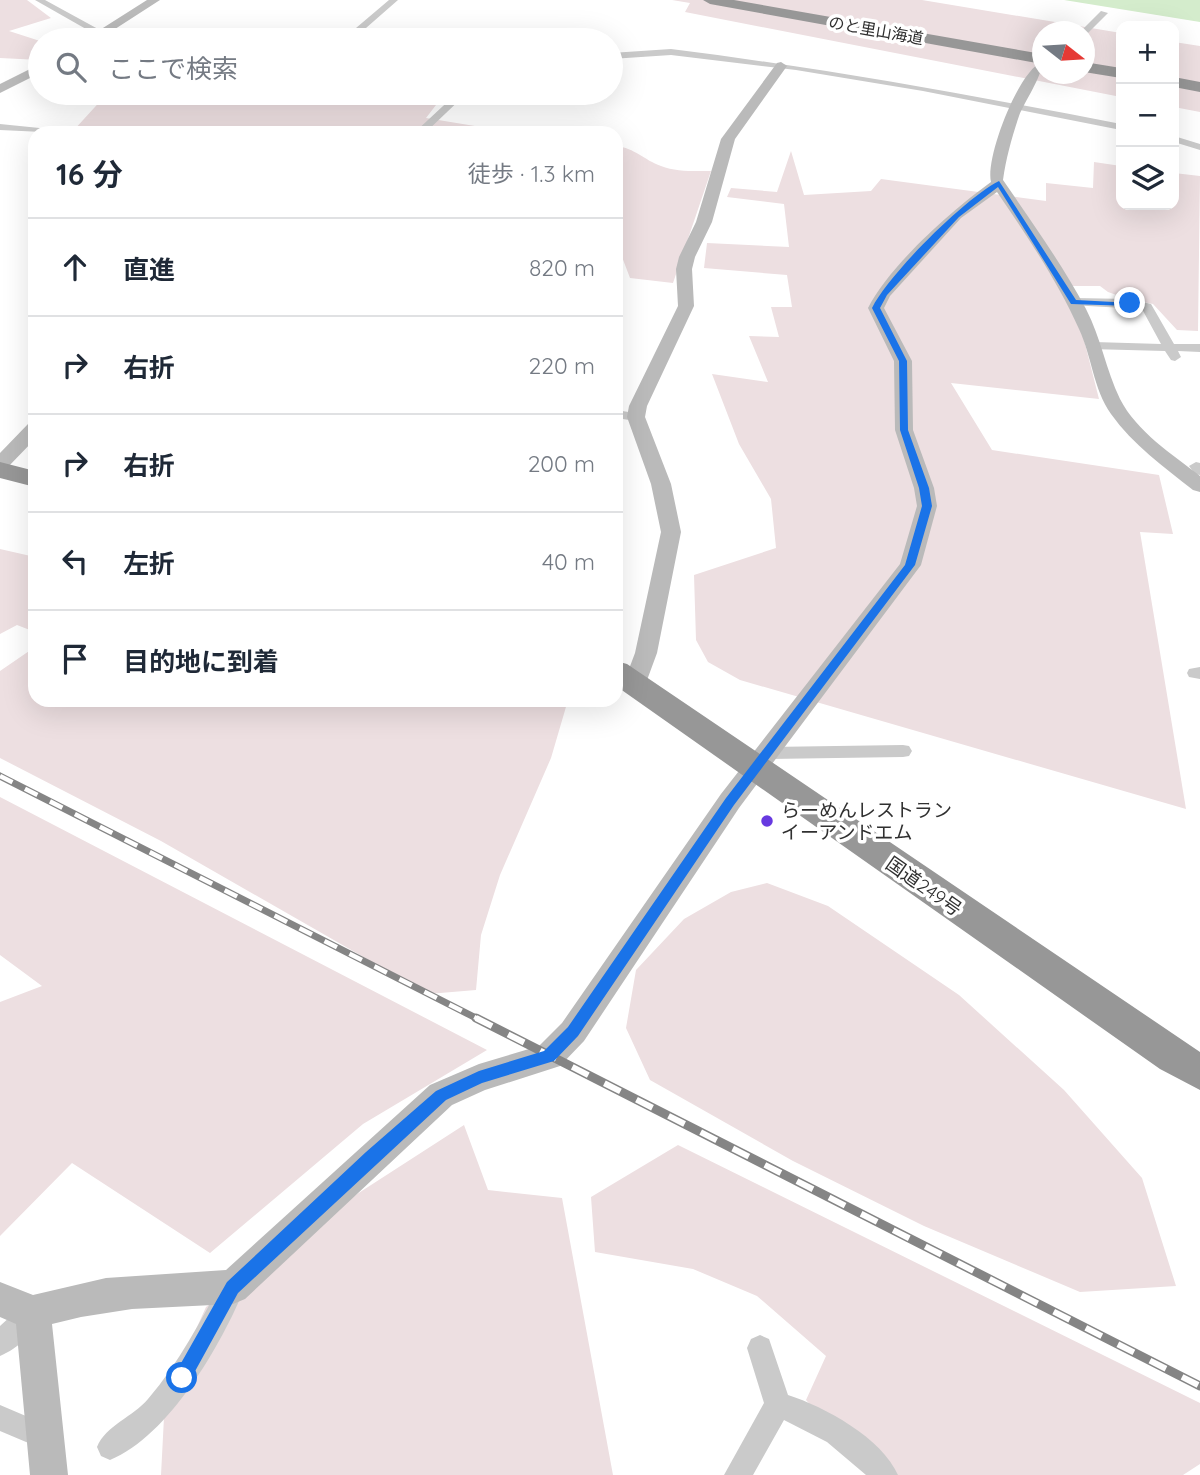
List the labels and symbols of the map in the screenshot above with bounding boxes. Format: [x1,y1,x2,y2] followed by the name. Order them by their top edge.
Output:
[827,12,925,48] street label: のと里山海道
[1032,21,1095,84] north arrow
[1114,287,1145,318] route end
[781,798,952,844] place label: らーめんレストラン イーアンドエム
[759,813,775,829] marker: らーめんレストラン イーアンドエム
[881,851,967,921] street label: 国道249号
[166,1362,197,1393] route start

